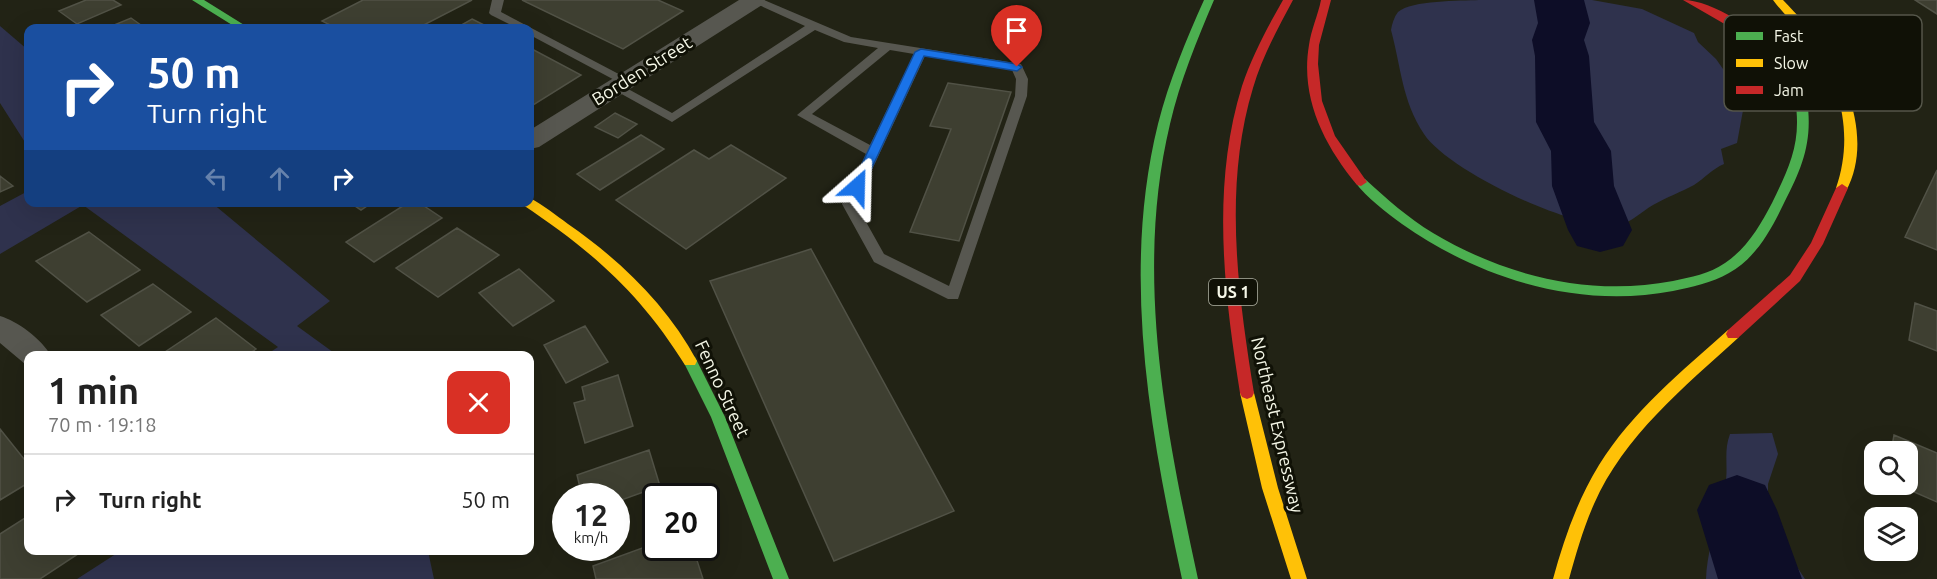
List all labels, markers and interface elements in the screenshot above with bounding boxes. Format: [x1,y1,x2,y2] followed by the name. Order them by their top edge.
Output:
[991,5,1042,67] pin
[1000,14,1033,47] icon: arrive
[1724,15,1922,111] legend
[1774,27,1804,45] text: Fast
[588,31,695,109] street label: Borden Street
[48,48,126,126] icon: right
[147,49,241,96] text: 50 m
[1774,54,1809,72] text: Slow
[1774,81,1804,99] text: Jam
[147,98,267,128] text: Turn right
[825,155,889,219] position arrow
[200,162,233,195] icon: left
[263,162,296,195] icon: ahead
[326,162,359,195] icon: right
[1209,279,1257,305] road number: US 1
[1248,335,1308,515] street label: Northeast Expressway
[692,337,754,440] street label: Fenno Street
[48,370,139,411] text: 1 min
[447,371,510,434] button: close
[48,413,157,436] text: 70 m · 19:18
[1864,441,1918,561] map controls
[1864,441,1918,495] button: search
[48,483,81,516] icon: right
[642,483,720,561] speed limit sign: 20
[99,487,201,512] text: Turn right
[461,487,510,512] text: 50 m
[574,498,608,532] text: 12
[1864,507,1918,561] button: layers
[574,529,608,546] text: km/h

